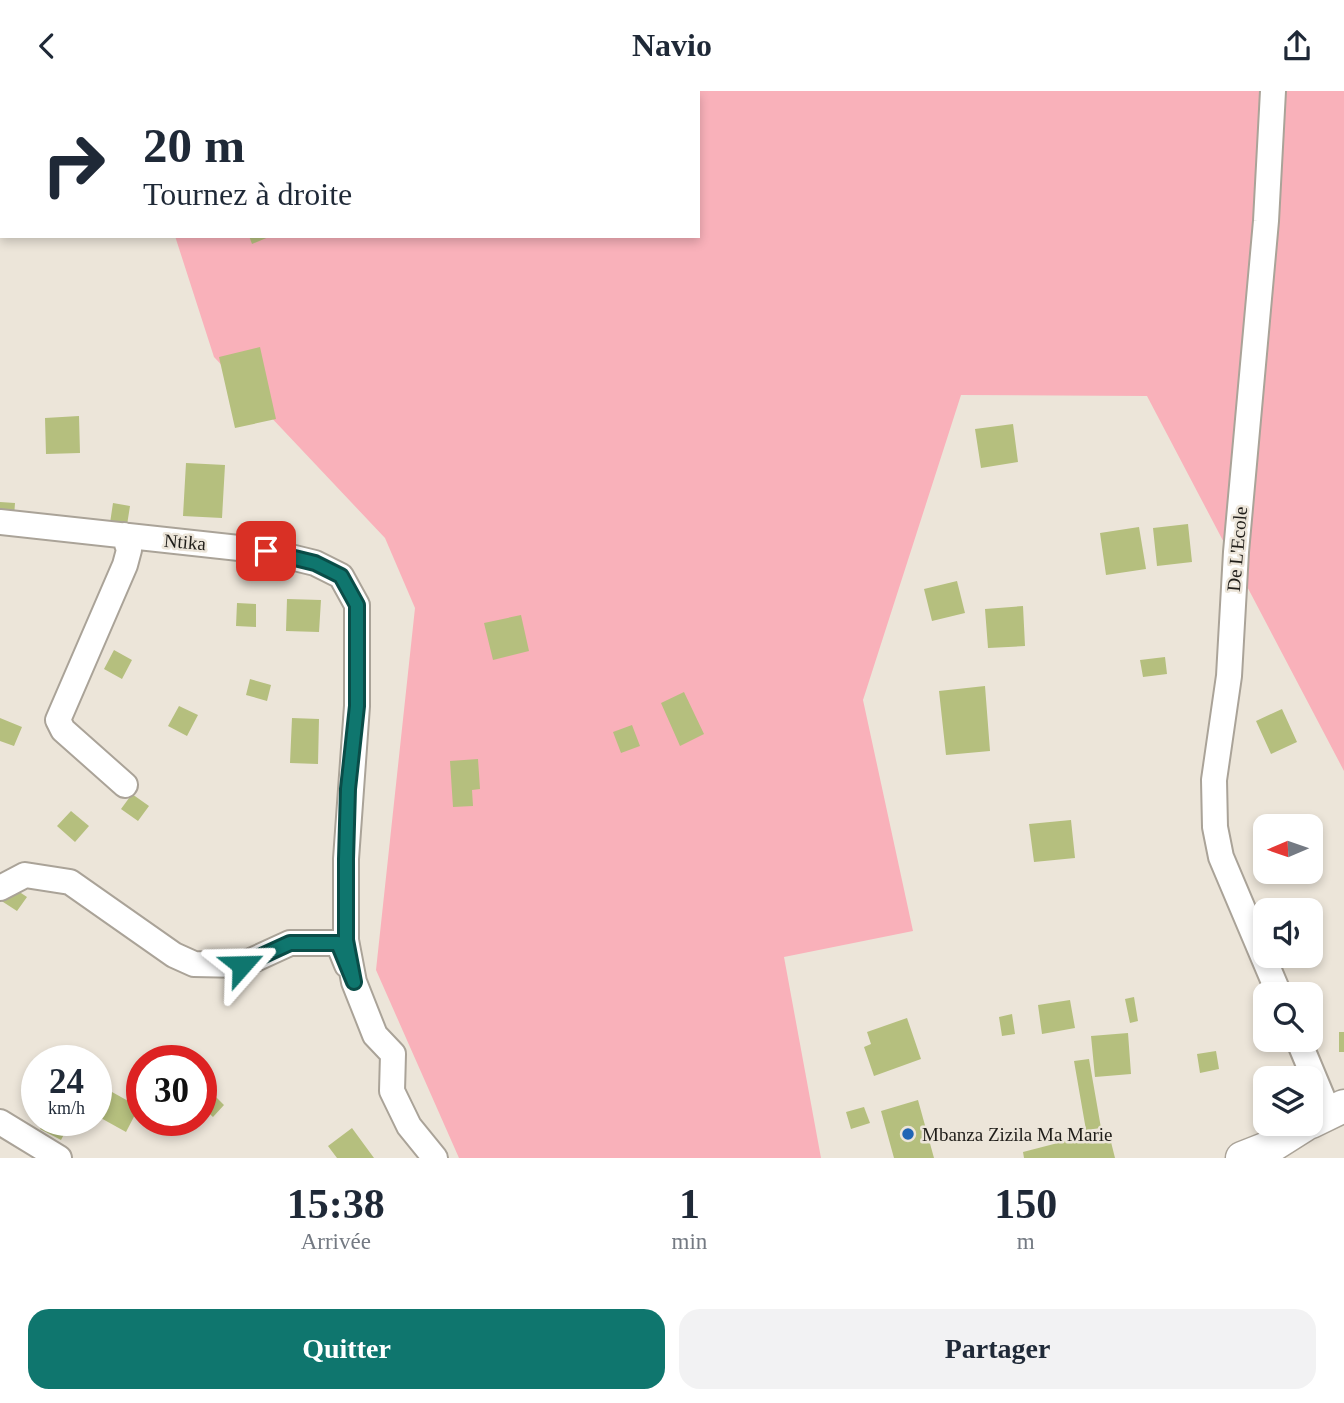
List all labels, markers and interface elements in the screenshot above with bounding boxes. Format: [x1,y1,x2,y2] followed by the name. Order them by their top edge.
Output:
[28,27,66,65] icon: back
[632,27,712,63] text: Navio
[1278,27,1316,65] icon: share
[143,118,245,173] text: 20 m
[28,119,119,210] icon: right
[143,176,352,212] text: Tournez à droite
[1223,506,1251,592] street label: De L'Ecole
[236,521,296,581] pin
[163,530,208,554] street label: Ntika
[247,532,285,570] icon: arrive
[1253,814,1323,884] north arrow
[1253,814,1323,1136] map controls
[1253,898,1323,968] button: sound
[205,928,279,1002] position arrow
[1253,982,1323,1052] button: search
[126,1045,217,1136] speed limit sign: 30
[49,1062,84,1101] text: 24
[1253,1066,1323,1136] button: layers
[48,1098,85,1118] text: km/h
[922,1124,1112,1145] place label: Mbanza Zizila Ma Marie
[900,1126,916,1142] marker: Mbanza Zizila Ma Marie
[287,1181,385,1227] text: 15:38
[679,1181,700,1227] text: 1
[994,1181,1057,1227] text: 150
[301,1229,371,1254] text: Arrivée
[672,1229,707,1254] text: min
[1017,1229,1035,1254] text: m
[28,1309,665,1389] button: Quitter
[679,1309,1316,1389] button: Partager

